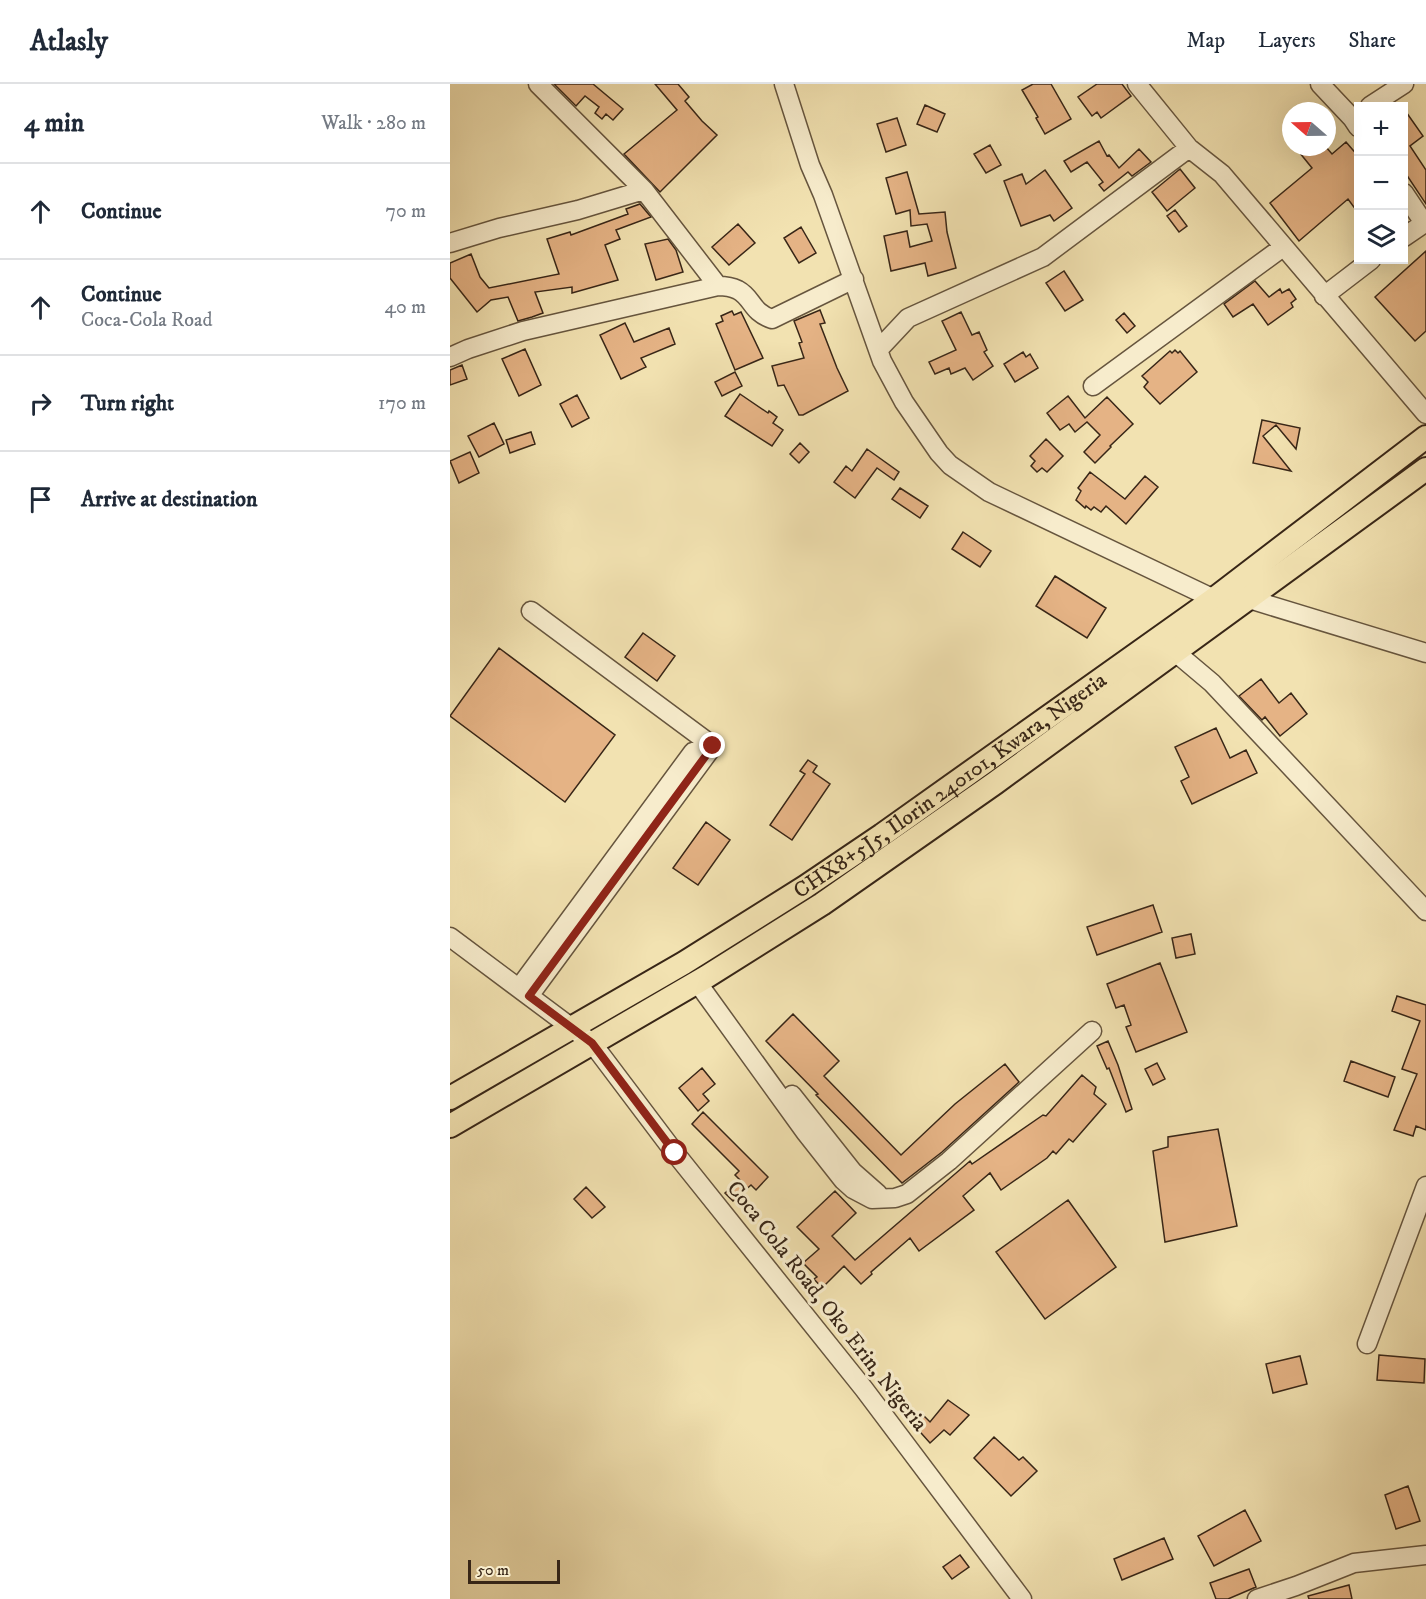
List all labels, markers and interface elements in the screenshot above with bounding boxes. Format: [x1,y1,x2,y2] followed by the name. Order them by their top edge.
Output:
[30,24,108,59] text: Atlasly
[1186,28,1225,54] text: Map
[1258,28,1316,54] text: Layers
[1349,28,1396,54] text: Share
[1282,102,1336,156] north arrow
[1354,102,1408,264] map controls
[1354,102,1408,156] button: +
[24,107,84,140] text: 4 min
[321,111,426,136] text: Walk · 280 m
[1354,156,1408,210] button: −
[24,195,57,228] icon: ahead
[81,198,162,225] text: Continue
[385,199,426,224] text: 70 m
[1354,210,1408,264] button: layers
[81,281,162,308] text: Continue
[24,291,57,324] icon: ahead
[384,295,426,320] text: 40 m
[81,308,212,333] text: Coca-Cola Road
[24,387,57,420] icon: right
[81,390,174,417] text: Turn right
[378,391,426,416] text: 170 m
[24,483,57,516] icon: arrive
[81,486,258,513] text: Arrive at destination
[788,666,1112,904] street label: CHX8+5J5, Ilorin 240101, Kwara, Nigeria
[699,732,725,758] route end
[661,1139,687,1165] route start
[721,1175,934,1437] street label: Coca Cola Road, Oko Erin, Nigeria
[468,1557,560,1584] scale bar
[477,1560,509,1580] text: 50 m

